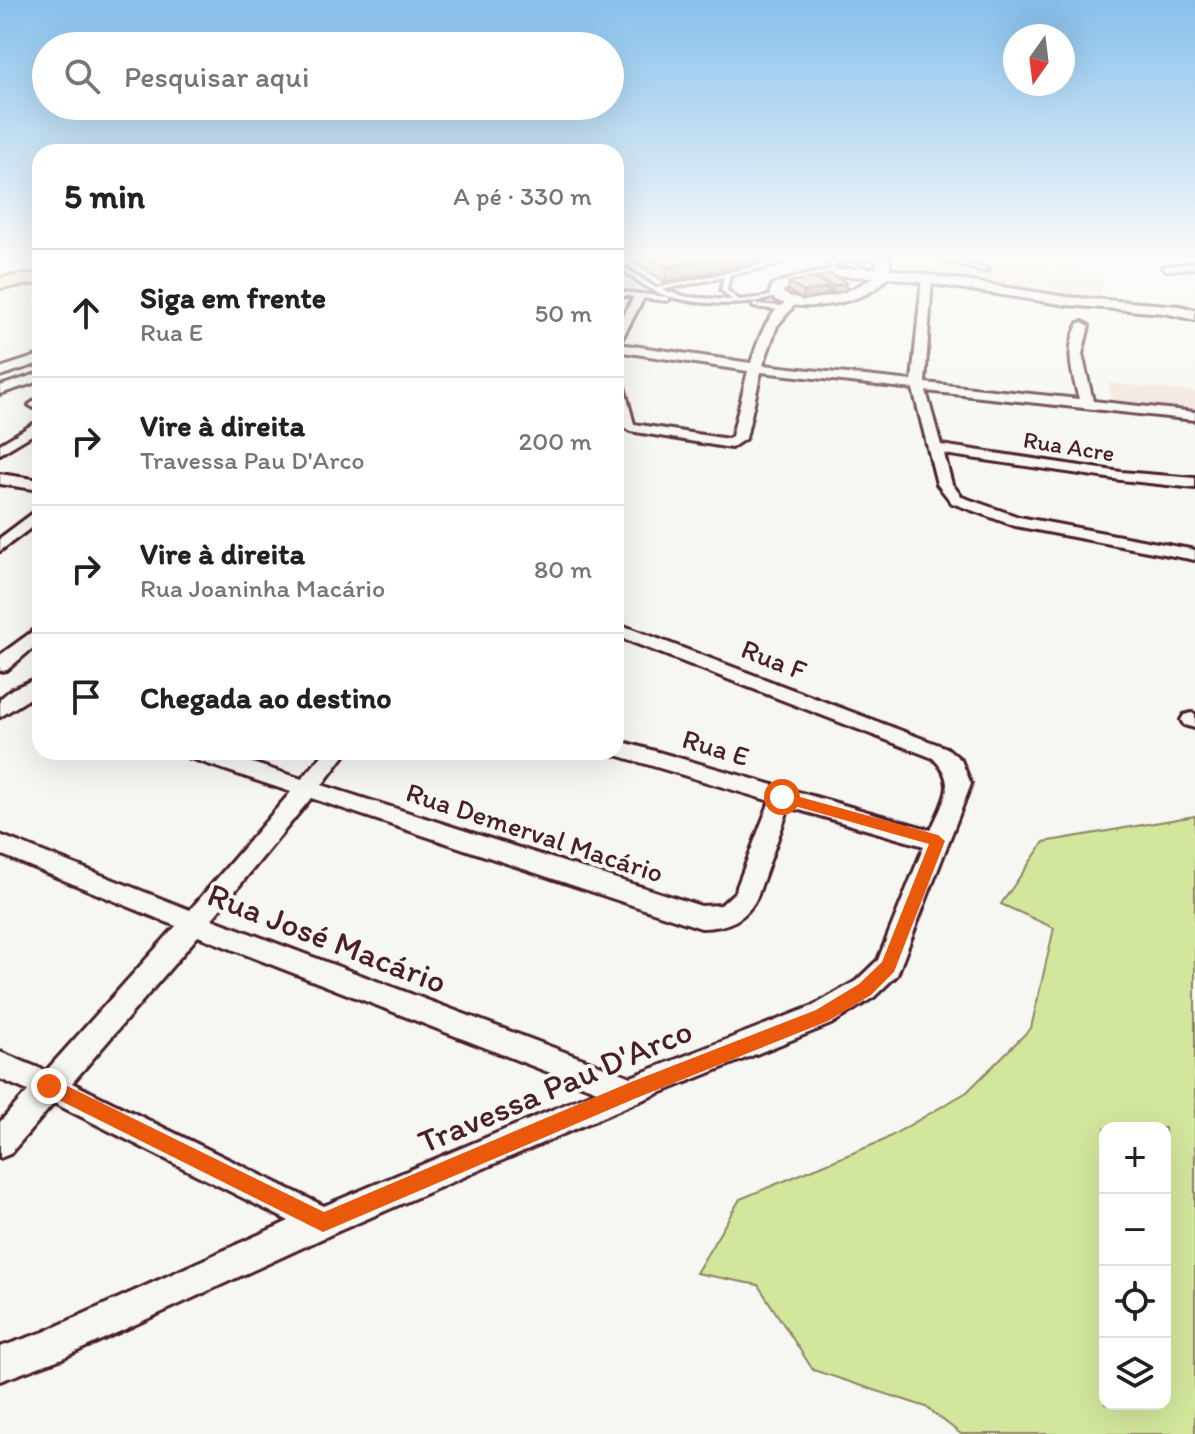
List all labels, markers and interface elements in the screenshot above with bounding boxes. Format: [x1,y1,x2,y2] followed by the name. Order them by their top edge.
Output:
[1003,24,1075,96] north arrow
[32,32,624,120] search box
[60,54,104,98] icon: search
[124,58,309,95] text: Pesquisar aqui
[64,176,145,217] text: 5 min
[453,180,592,212] text: A pé · 330 m
[140,279,326,316] text: Siga em frente
[64,291,108,335] icon: ahead
[535,297,592,329] text: 50 m
[140,316,203,348] text: Rua E
[140,407,305,444] text: Vire à direita
[64,419,108,463] icon: right
[1021,424,1117,468] street label: Rua Acre
[519,425,592,457] text: 200 m
[140,444,365,476] text: Travessa Pau D'Arco
[140,535,305,572] text: Vire à direita
[64,547,108,591] icon: right
[534,553,592,585] text: 80 m
[140,572,385,604] text: Rua Joaninha Macário
[737,631,812,687] street label: Rua F
[64,675,108,719] icon: arrive
[140,679,392,716] text: Chegada ao destino
[679,721,753,773] street label: Rua E
[402,774,668,890] street label: Rua Demerval Macário
[764,779,800,815] route start
[202,874,452,1002] street label: Rua José Macário
[412,1010,698,1162] street label: Travessa Pau D'Arco
[31,1068,67,1104] route end
[1099,1122,1171,1410] map controls
[1099,1122,1171,1194] button: +
[1099,1194,1171,1266] button: −
[1099,1266,1171,1338] button: locate
[1099,1338,1171,1410] button: layers

